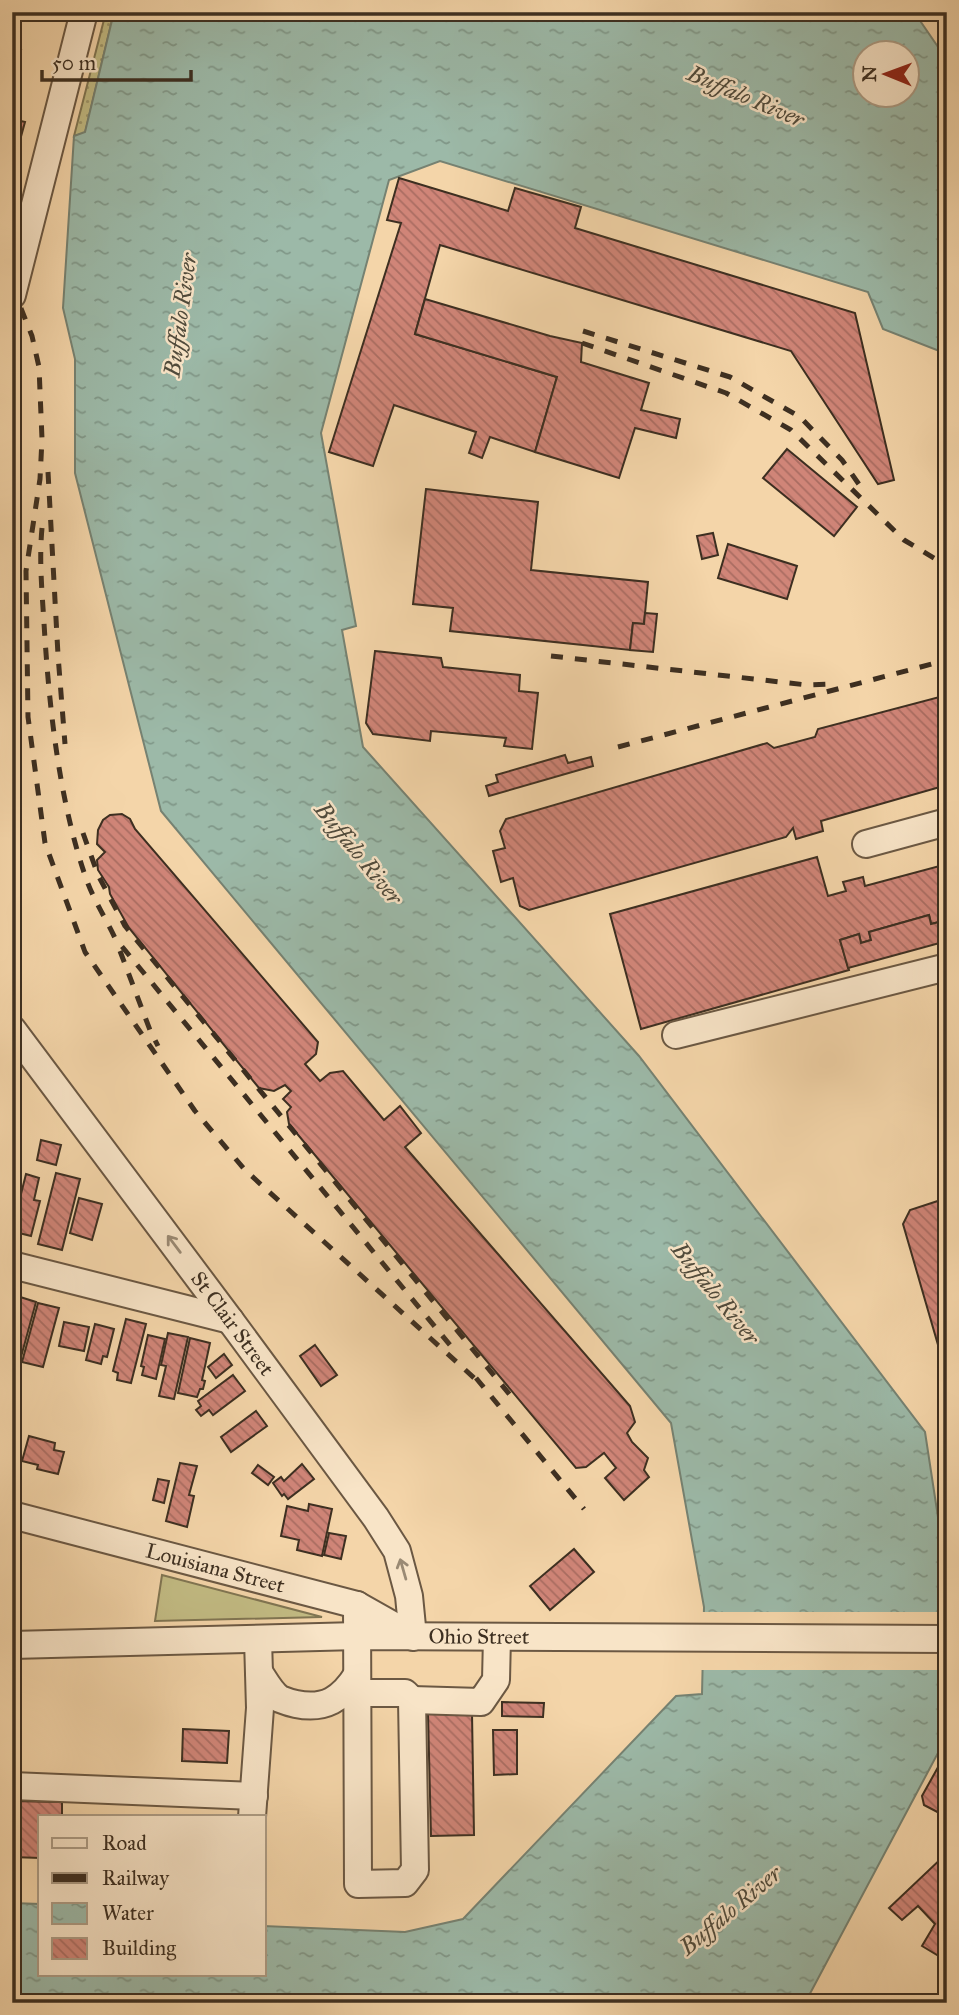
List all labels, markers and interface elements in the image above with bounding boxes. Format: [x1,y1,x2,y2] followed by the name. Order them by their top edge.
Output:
[42,38,191,82] scale bar
[850,38,920,108] north arrow
[52,50,97,76] text: 50 m
[682,58,810,136] water label: Buffalo River
[858,65,881,82] text: N
[157,250,205,380] water label: Buffalo River
[307,795,410,912] water label: Buffalo River
[166,1235,181,1254] one-way arrow
[664,1235,767,1352] water label: Buffalo River
[185,1266,280,1381] street label: St Clair Street
[143,1537,288,1599] street label: Louisiana Street
[395,1559,408,1581] one-way arrow
[428,1623,530,1650] street label: Ohio Street
[38,1815,266,1976] legend
[102,1830,147,1856] text: Road
[673,1858,789,1963] water label: Buffalo River
[102,1865,170,1891] text: Railway
[102,1900,154,1926] text: Water
[102,1935,176,1961] text: Building

